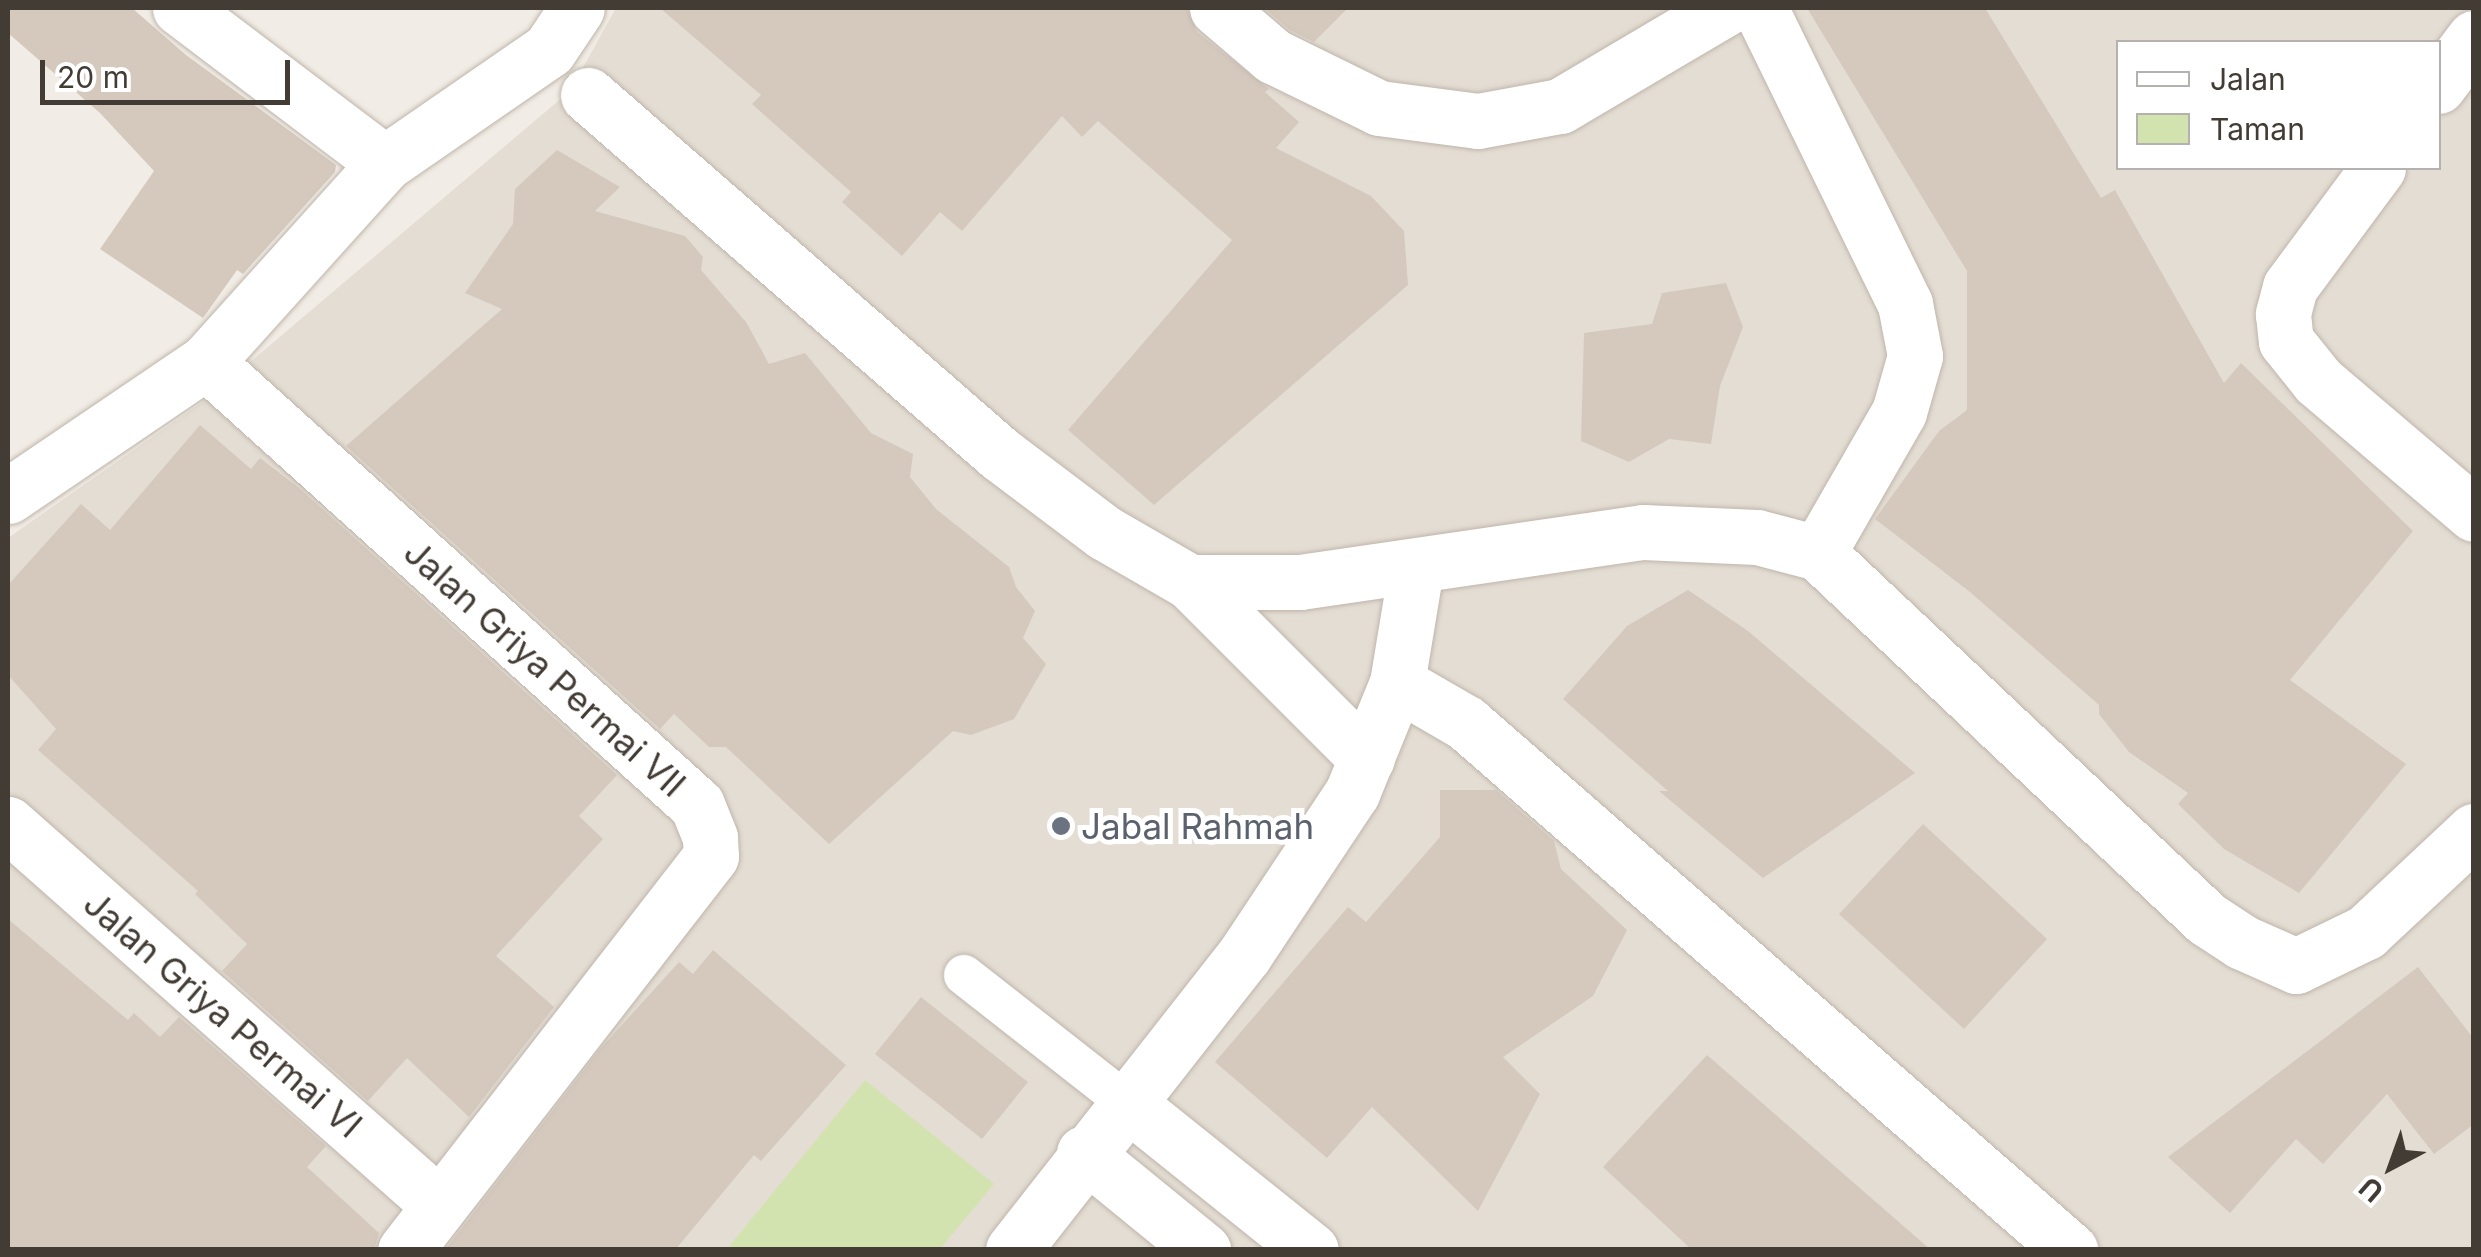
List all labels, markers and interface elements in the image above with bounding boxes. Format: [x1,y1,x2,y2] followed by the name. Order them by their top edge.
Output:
[45,40,295,102] scale bar
[2116,40,2441,170] legend
[57,59,129,95] text: 20 m
[2210,61,2286,97] text: Jalan
[2210,111,2305,147] text: Taman
[396,531,694,805] street label: Jalan Griya Permai VII
[1081,805,1314,847] place label: Jabal Rahmah
[1050,815,1072,837] marker: Jabal Rahmah
[76,882,370,1146] street label: Jalan Griya Permai VI
[2341,1117,2441,1217] north arrow
[2352,1170,2390,1209] text: U

